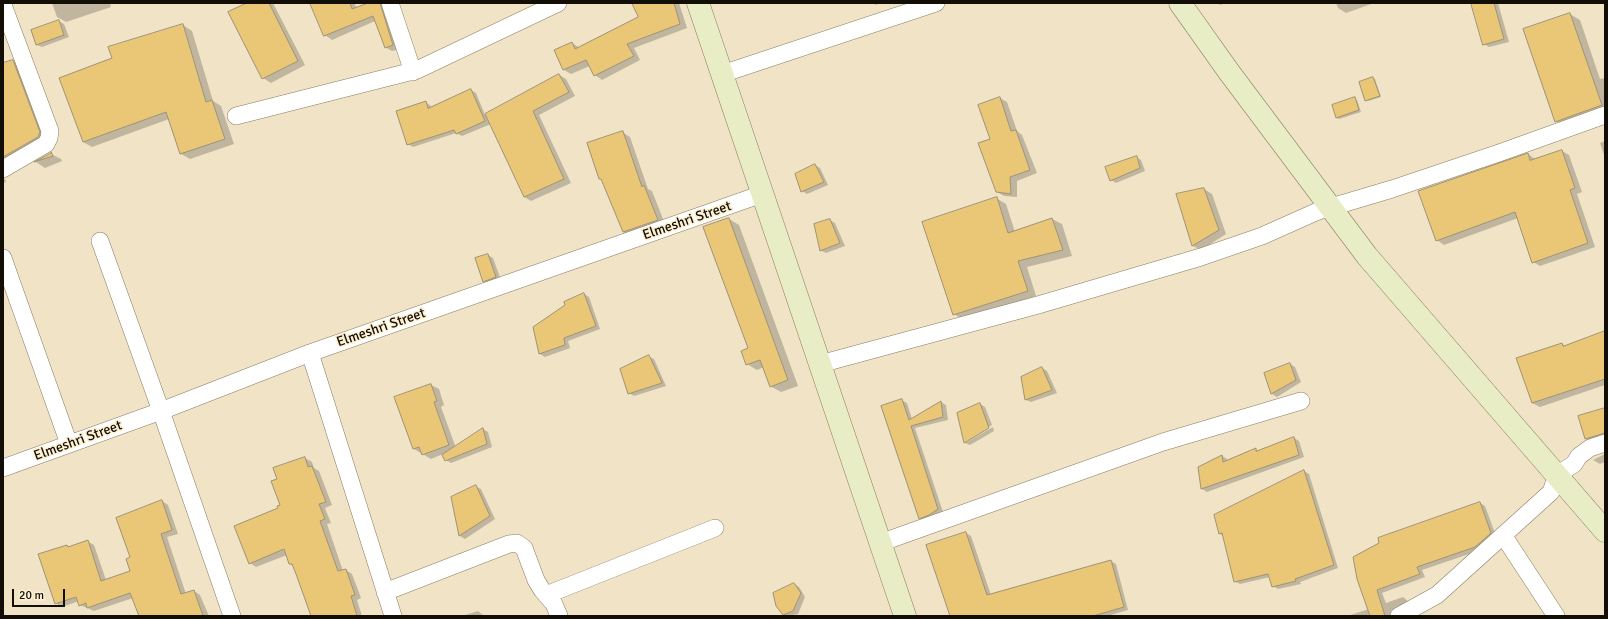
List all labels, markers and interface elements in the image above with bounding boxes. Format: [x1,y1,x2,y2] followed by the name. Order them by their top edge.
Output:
[640,198,734,244] street label: Elmeshri Street
[334,305,428,351] street label: Elmeshri Street
[32,417,124,465] street label: Elmeshri Street
[14,581,67,607] scale bar
[19,588,44,603] text: 20 m

